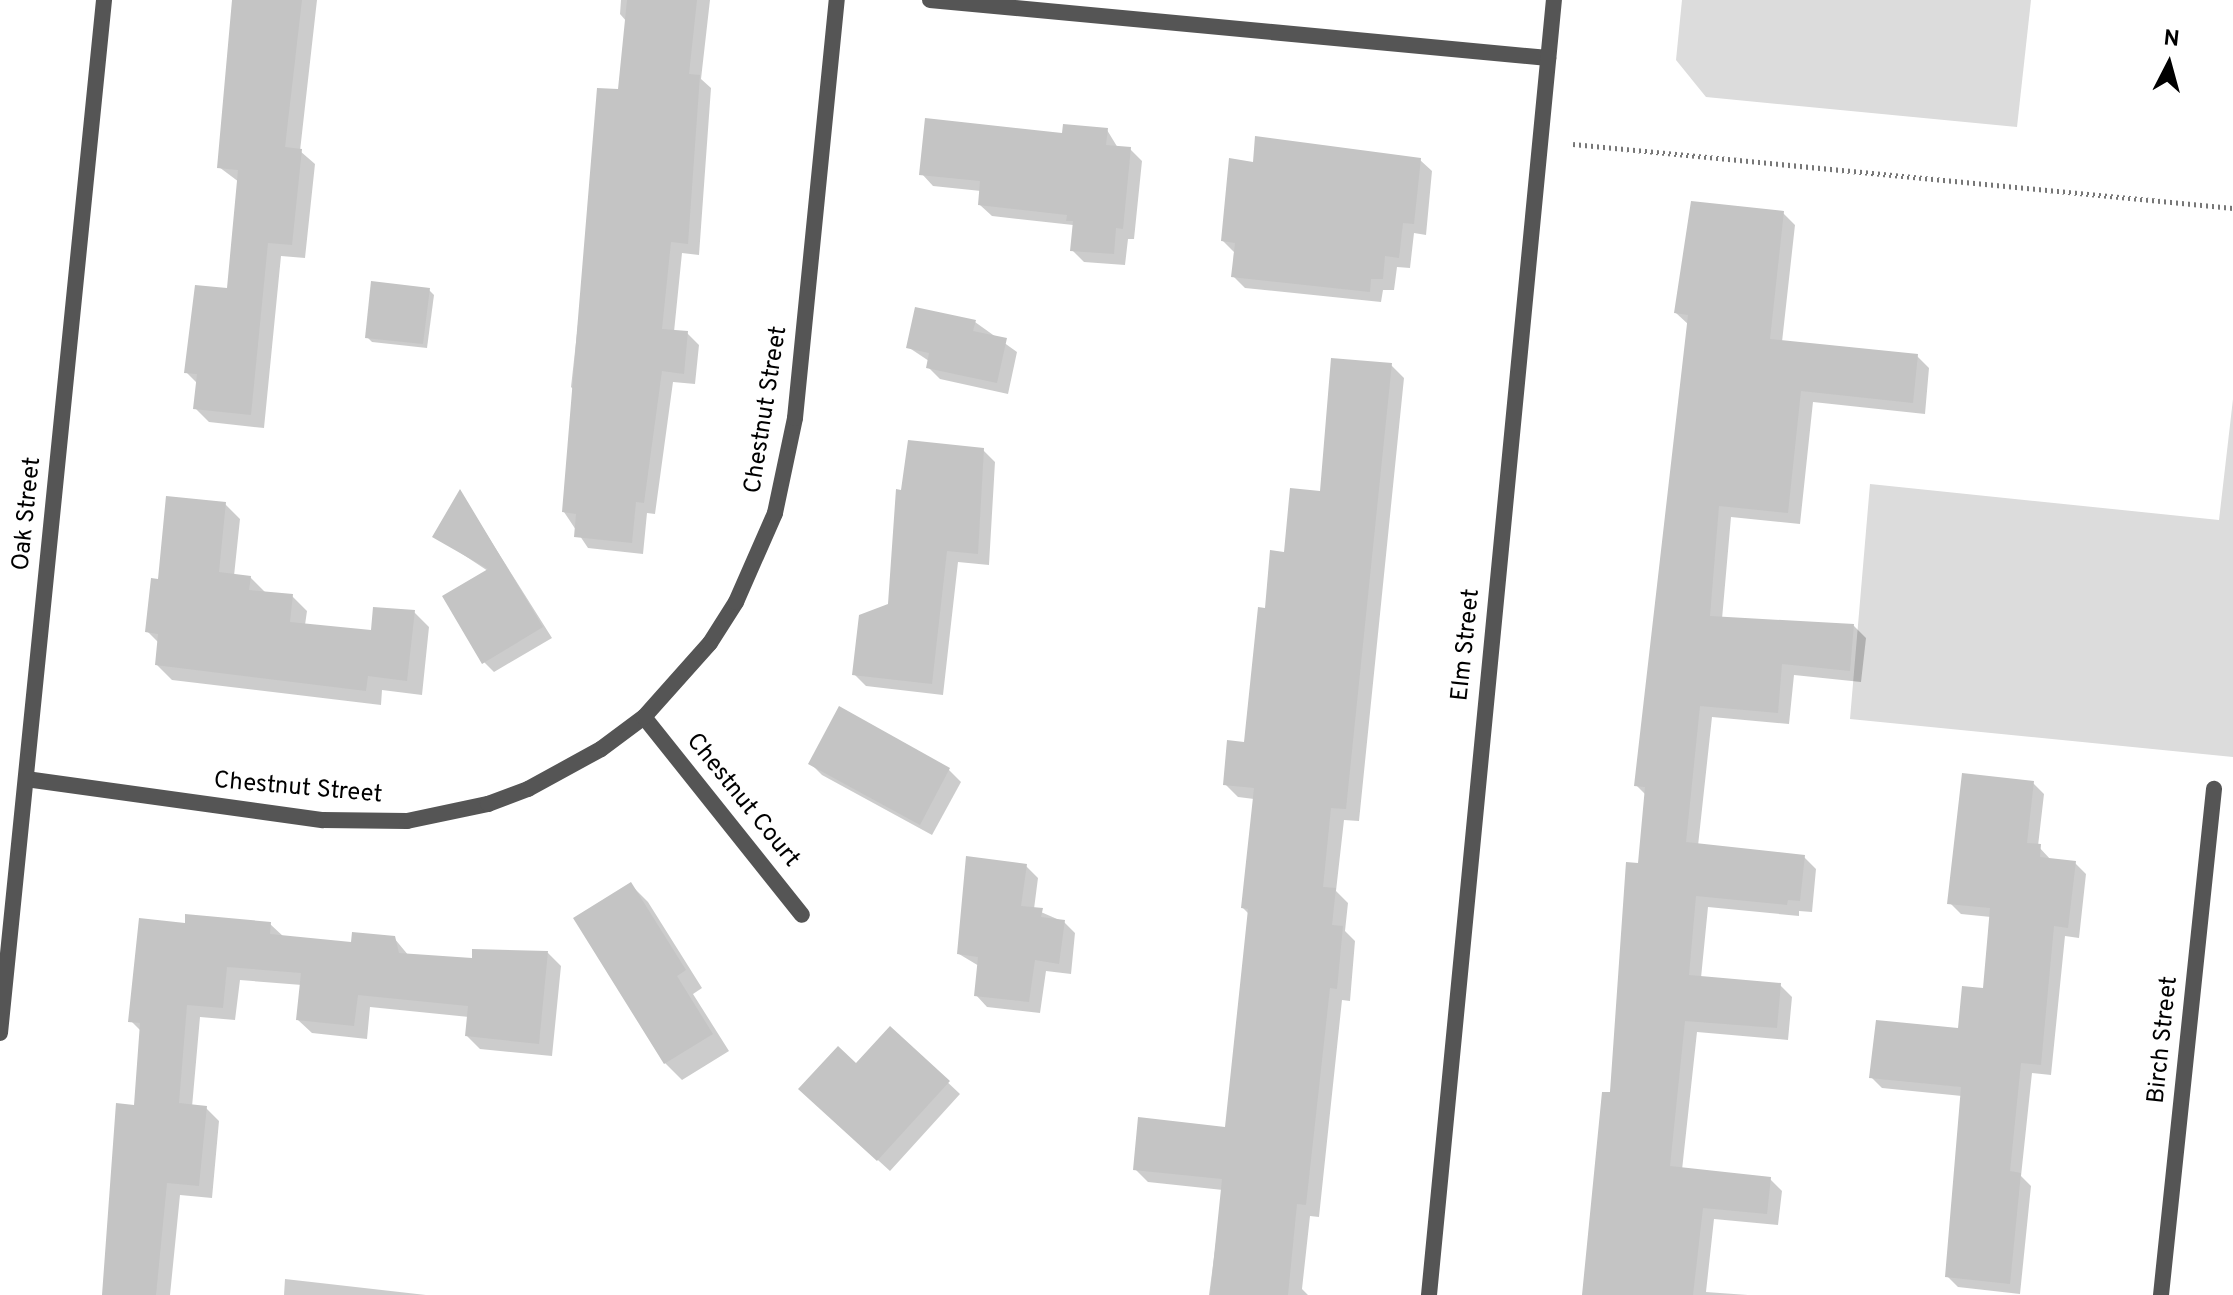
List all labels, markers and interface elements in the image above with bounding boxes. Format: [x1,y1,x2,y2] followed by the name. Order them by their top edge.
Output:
[2129,24,2209,104] north arrow
[2162,25,2181,54] text: N
[740,324,794,496] street label: Chestnut Street
[8,456,48,572] street label: Oak Street
[1447,587,1487,703] street label: Elm Street
[679,728,805,874] street label: Chestnut Court
[213,767,383,811] street label: Chestnut Street
[2143,975,2185,1105] street label: Birch Street

